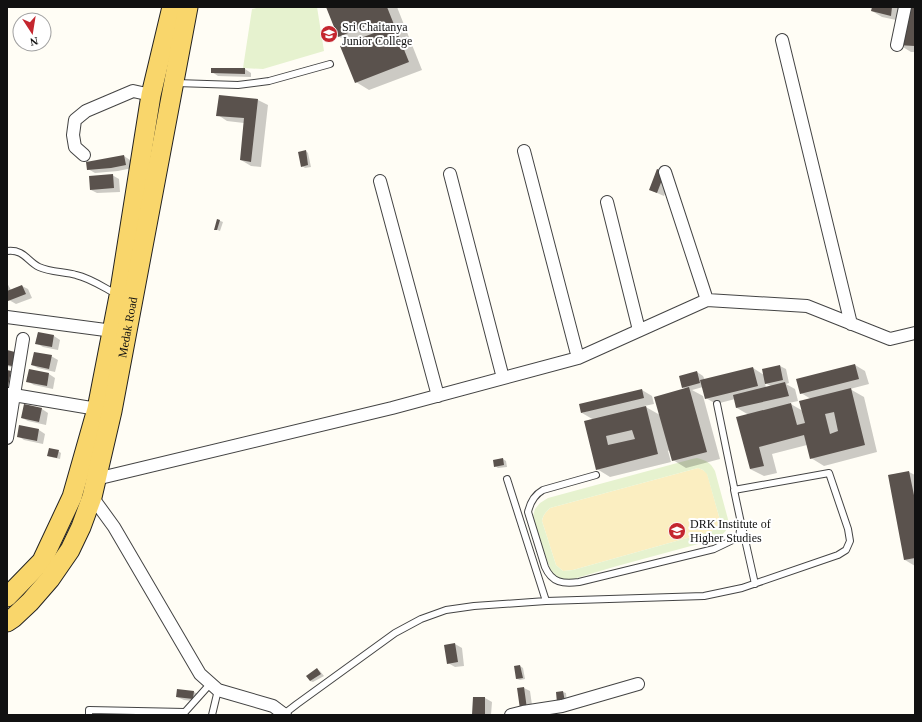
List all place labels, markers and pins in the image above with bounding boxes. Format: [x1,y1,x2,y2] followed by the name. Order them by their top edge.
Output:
[342,20,412,48] place label: Sri Chaitanya Junior College
[319,24,339,44] school or university icon: Sri Chaitanya Junior College
[690,517,771,545] place label: DRK Institute of Higher Studies
[667,521,687,541] school or university icon: DRK Institute of Higher Studies

